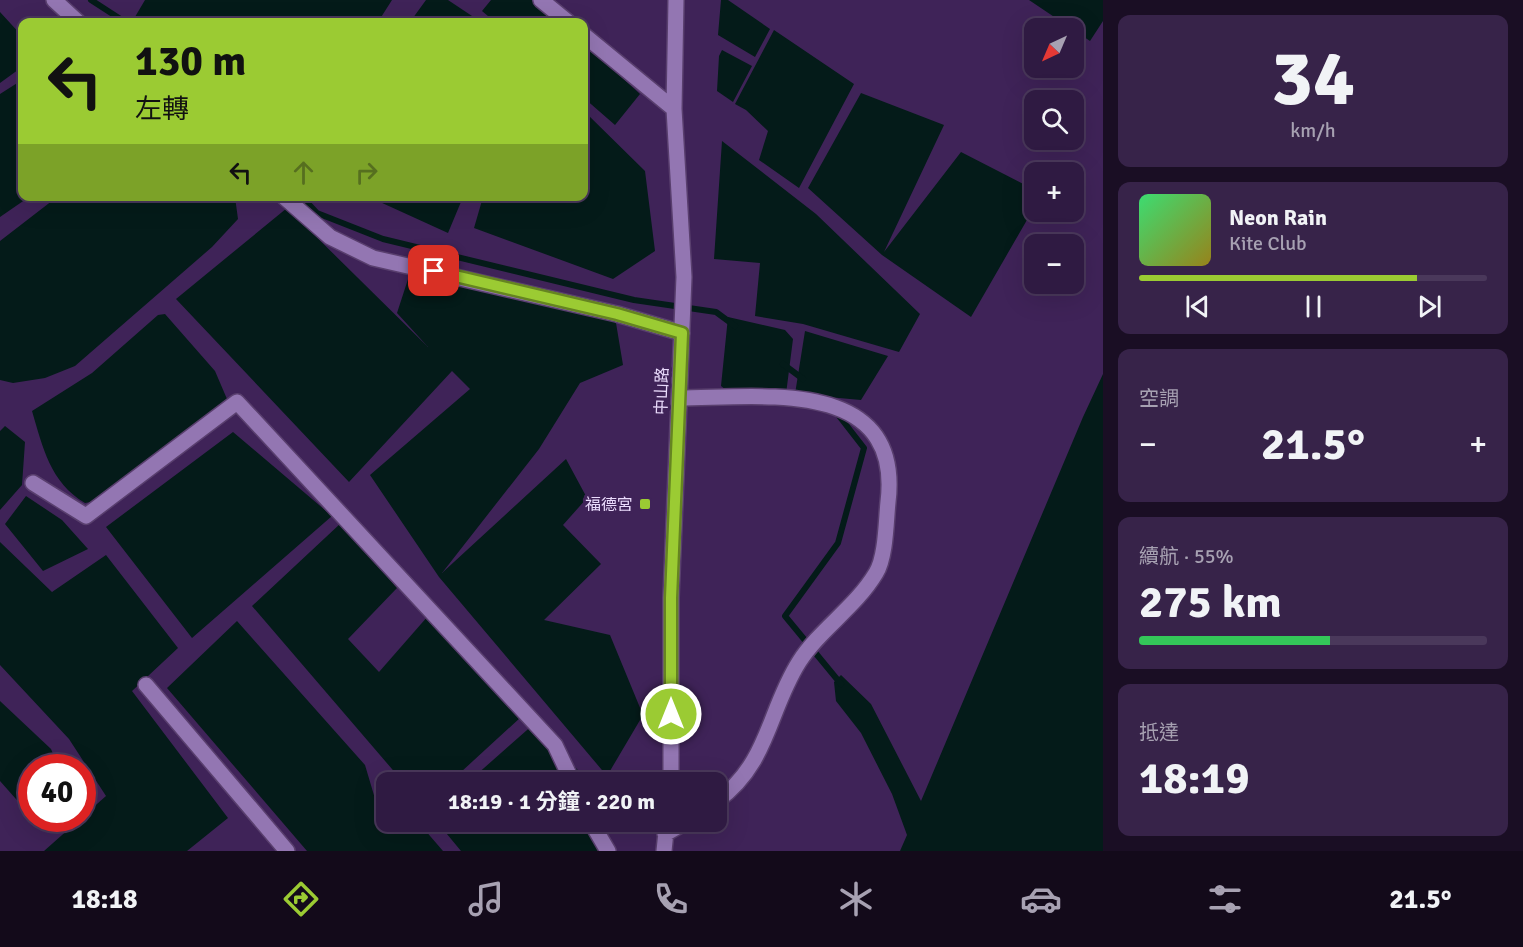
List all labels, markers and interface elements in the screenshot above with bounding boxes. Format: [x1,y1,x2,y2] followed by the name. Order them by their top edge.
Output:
[1024,18,1084,78] north arrow
[1024,18,1084,294] map controls
[1271,31,1355,127] text: 34
[135,36,246,87] text: 130 m
[36,42,114,120] icon: left
[1024,90,1084,150] button: search
[135,93,189,126] text: 左轉
[1290,118,1336,143] text: km/h
[224,156,257,189] icon: left
[287,156,320,189] icon: ahead
[350,156,383,189] icon: right
[1024,162,1084,222] button: +
[1229,204,1327,231] text: Neon Rain
[1229,231,1307,256] text: Kite Club
[1024,234,1084,294] button: −
[408,245,459,296] pin
[417,254,450,287] icon: arrive
[1181,290,1214,323] icon: previous
[1297,290,1330,323] icon: pause
[1413,290,1446,323] icon: next
[651,367,673,415] street label: 中山路
[1139,386,1179,411] text: 空調
[1261,417,1365,472] text: 21.5°
[1139,424,1157,465] text: −
[1469,424,1487,465] text: +
[585,495,633,515] place label: 福德宮
[638,497,652,511] marker: 福德宮
[1139,544,1234,569] text: 續航 · 55%
[1139,575,1282,630] text: 275 km
[639,682,703,746] position arrow
[1139,720,1179,745] text: 抵達
[1139,751,1249,806] text: 18:19
[18,754,96,832] speed limit sign: 40
[448,788,655,815] text: 18:19 · 1 分鐘 · 220 m
[280,878,322,920] icon: directions
[465,878,507,920] icon: music
[650,878,692,920] icon: phone
[835,878,877,920] icon: climate
[1020,878,1062,920] icon: car
[1204,878,1246,920] icon: filters
[71,883,138,916] text: 18:18
[1389,883,1452,916] text: 21.5°

